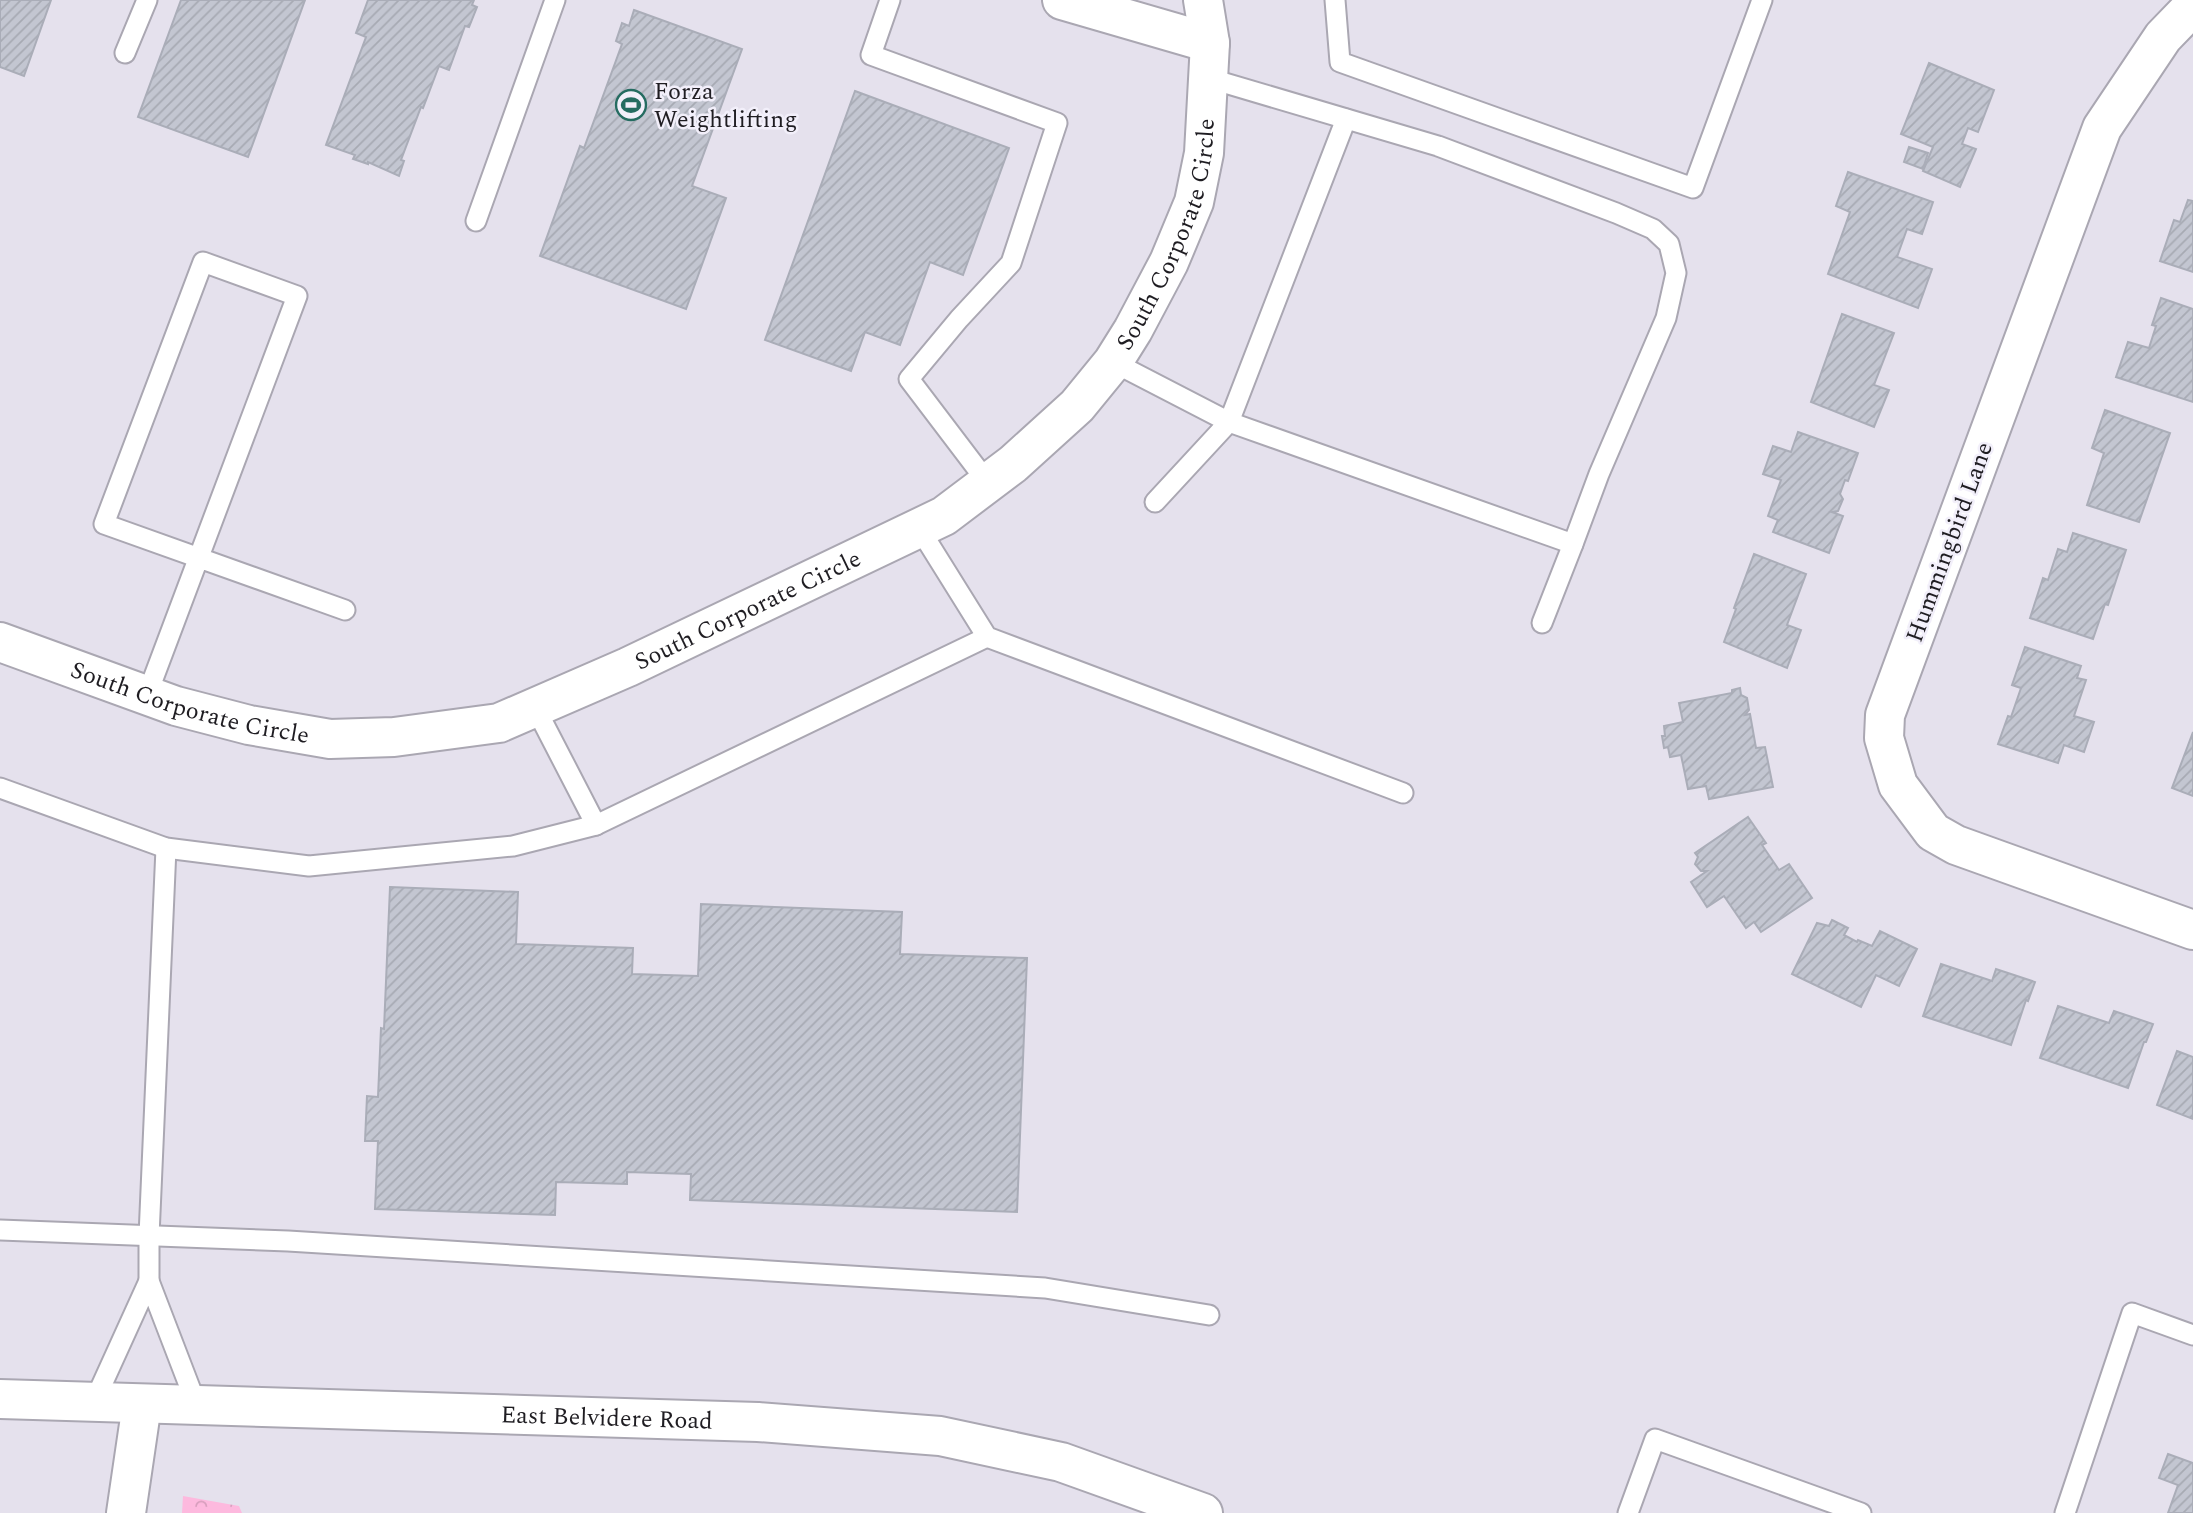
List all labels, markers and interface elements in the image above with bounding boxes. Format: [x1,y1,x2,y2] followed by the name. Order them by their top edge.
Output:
[654,74,797,138] place label: Forza Weightlifting
[614,88,648,122] sports icon: Forza Weightlifting
[1108,118,1225,358] street label: South Corporate Circle
[1897,437,2003,648] street label: Hummingbird Lane
[629,541,867,680] street label: South Corporate Circle
[65,652,312,754] street label: South Corporate Circle
[500,1397,713,1440] street label: East Belvidere Road

